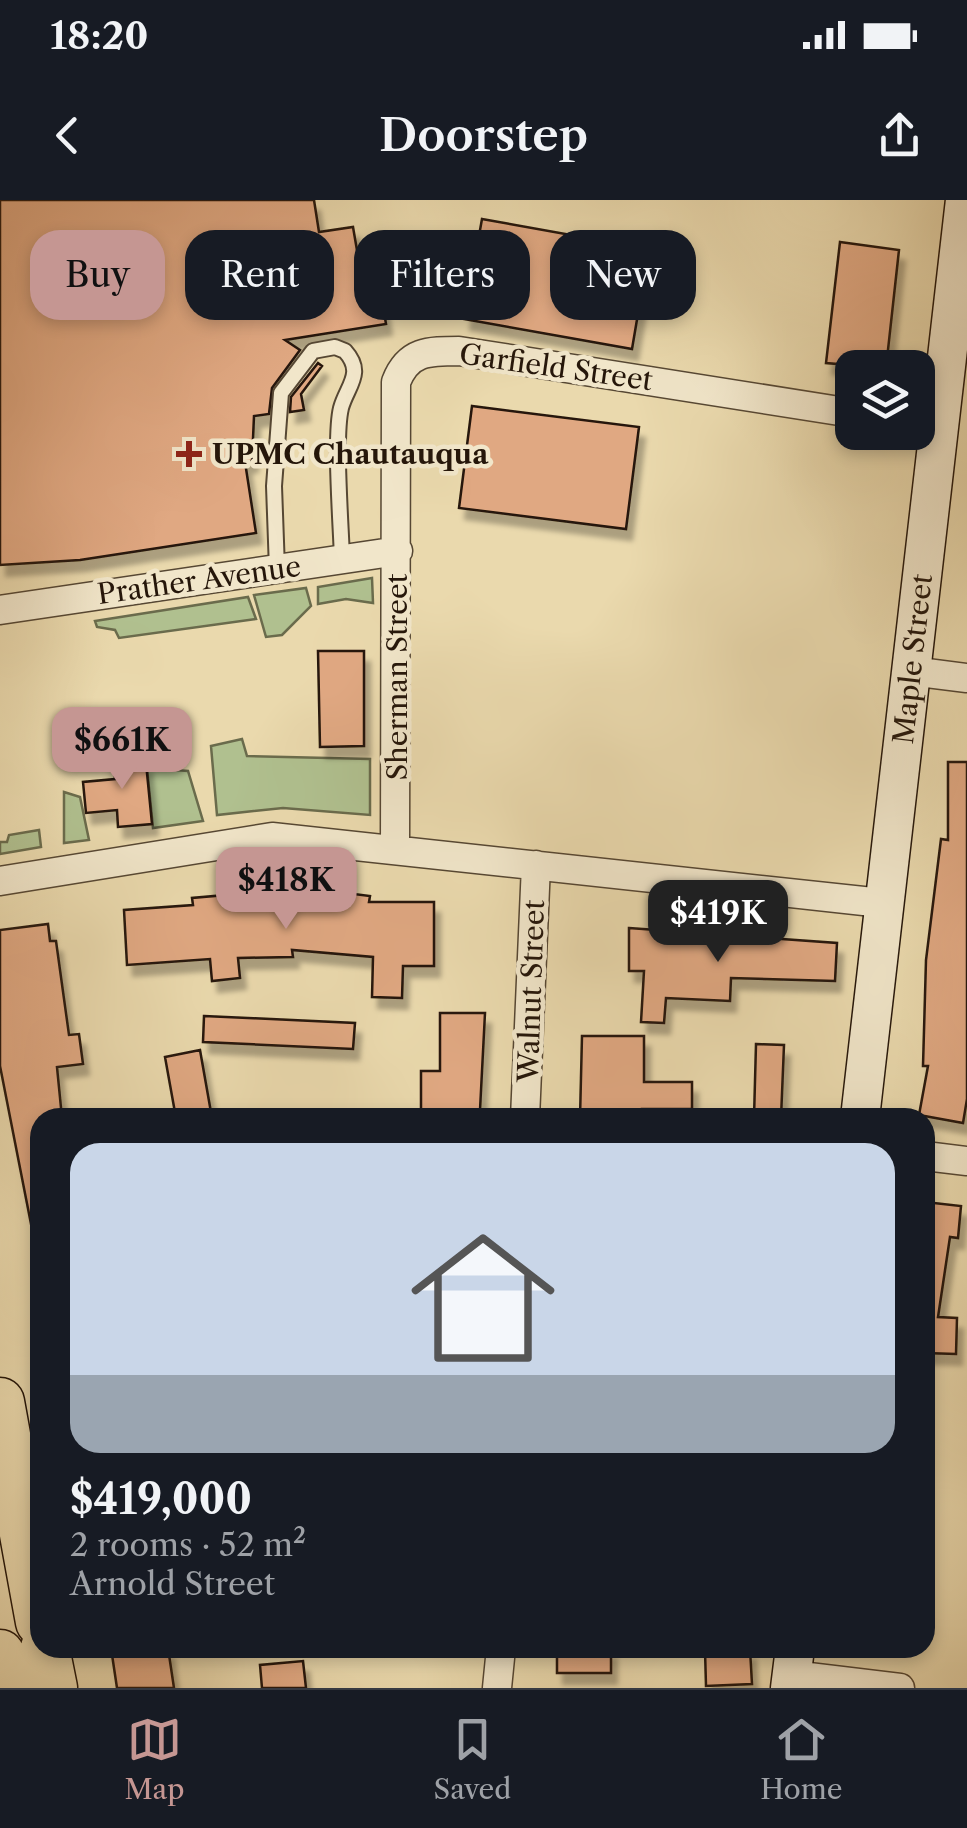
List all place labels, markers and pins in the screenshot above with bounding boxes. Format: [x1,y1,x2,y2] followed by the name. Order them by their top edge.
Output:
[212,437,489,471] place label: UPMC Chautauqua
[176,441,202,467] marker: UPMC Chautauqua
[52,707,192,792] pin: $661K
[216,847,356,932] pin: $418K
[648,880,788,965] pin: $419K

